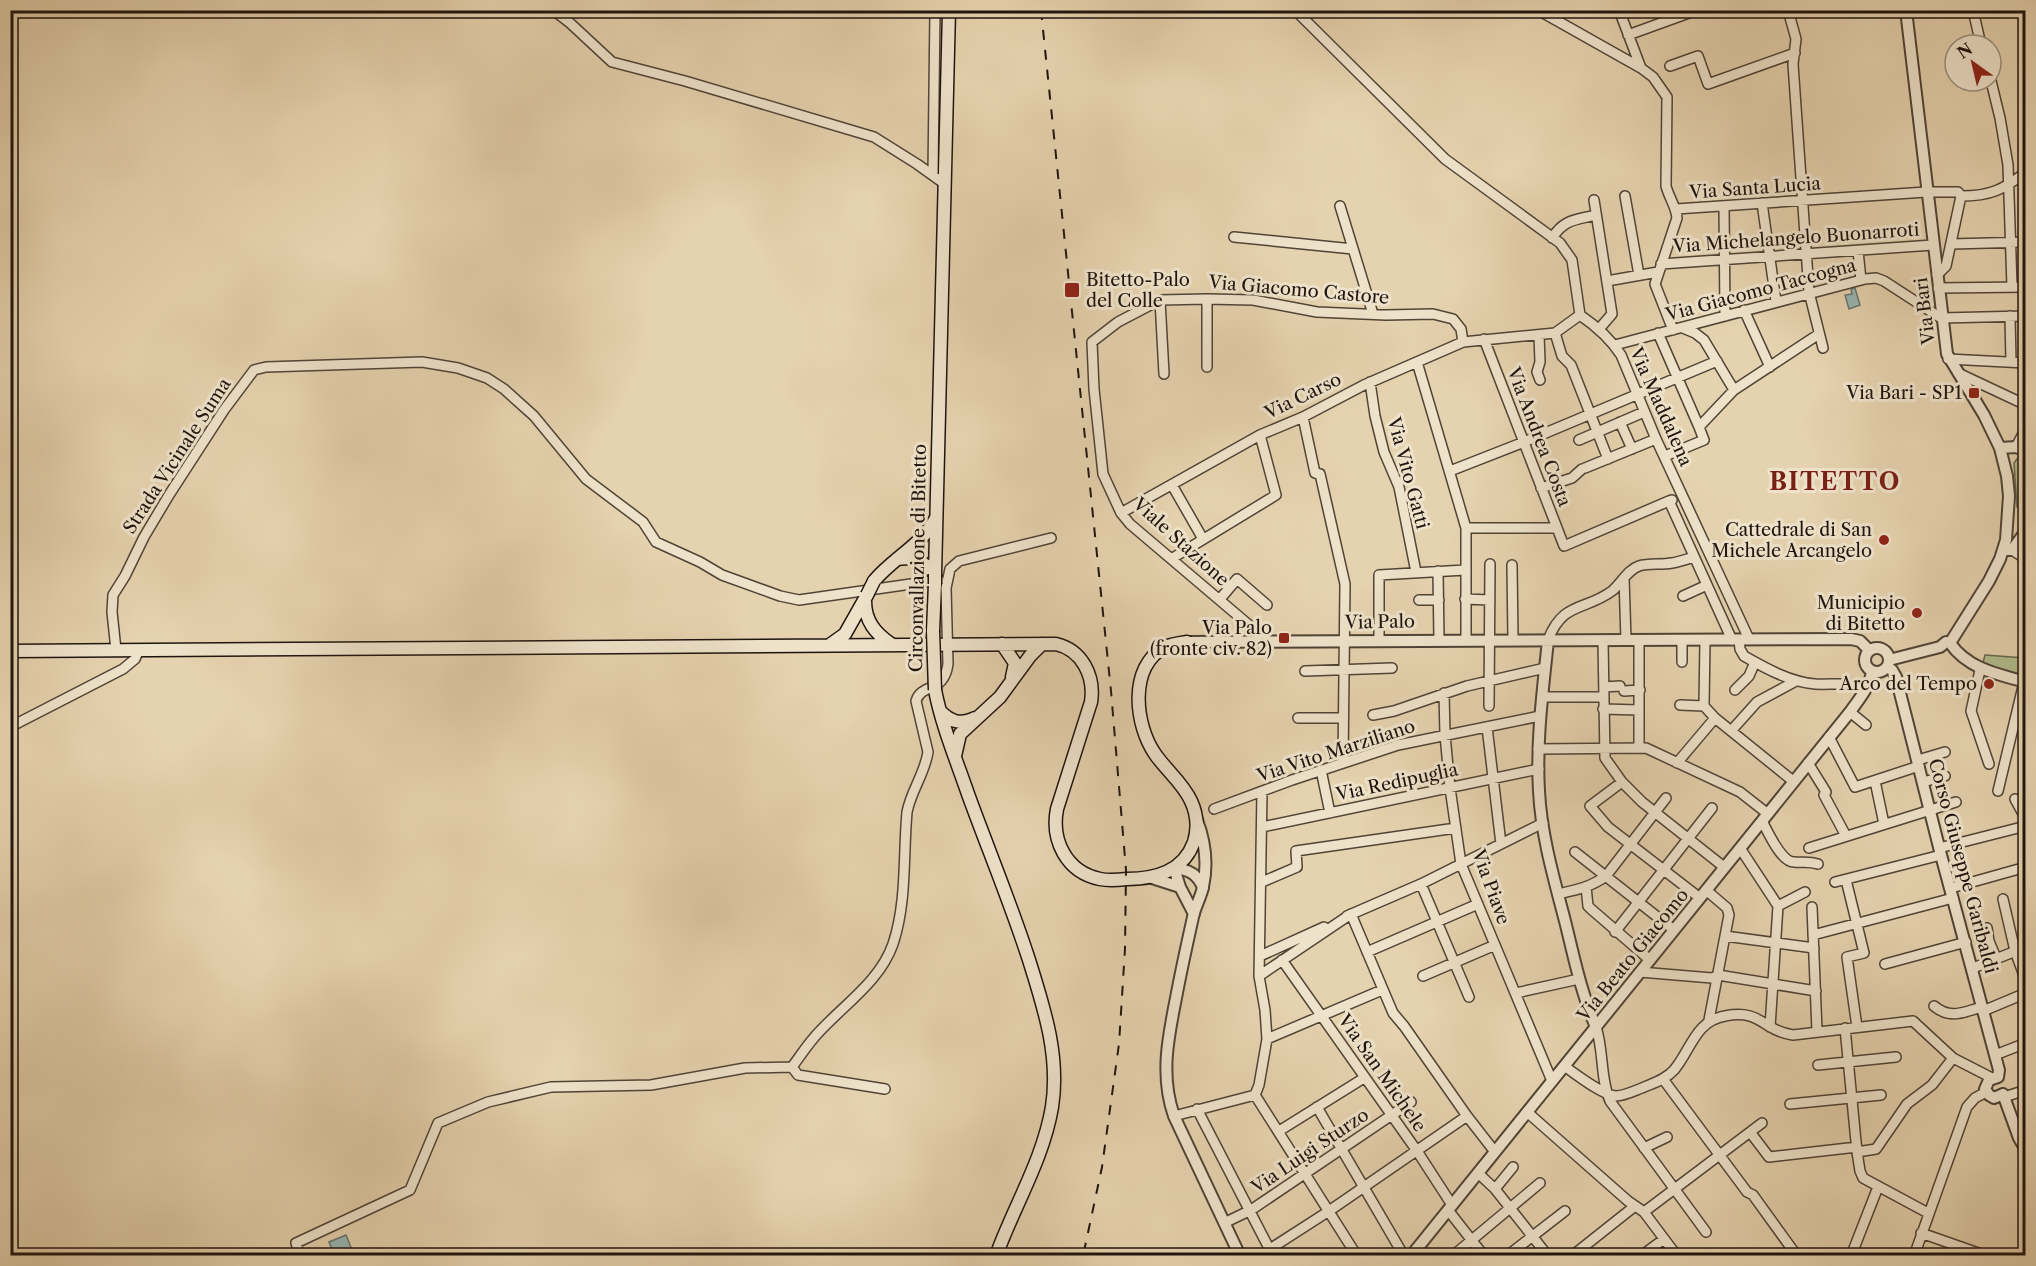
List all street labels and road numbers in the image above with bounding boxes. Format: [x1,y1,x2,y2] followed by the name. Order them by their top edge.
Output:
[1688,172,1822,204] street label: Via Santa Lucia
[1671,218,1920,258] street label: Via Michelangelo Buonarroti
[1662,254,1859,326] street label: Via Giacomo Taccogna
[1207,271,1390,309] street label: Via Giacomo Castore
[1910,276,1940,347] street label: Via Bari
[1625,343,1697,470] street label: Via Maddalena
[1502,363,1576,510] street label: Via Andrea Costa
[1260,368,1345,424] street label: Via Carso
[118,374,236,538] street label: Strada Vicinale Suma
[1382,414,1434,532] street label: Via Vito Gatti
[905,444,931,672] street label: Circonvallazione di Bitetto
[1128,492,1234,591] street label: Viale Stazione
[1344,610,1415,634] street label: Via Palo
[1253,715,1418,787] street label: Via Vito Marziliano
[1924,756,2002,976] street label: Corso Giuseppe Garibaldi
[1333,758,1460,806] street label: Via Redipuglia
[1467,846,1515,928] street label: Via Piave
[1572,884,1693,1027] street label: Via Beato Giacomo
[1333,1009,1431,1136] street label: Via San Michele
[1246,1104,1373,1199] street label: Via Luigi Sturzo

